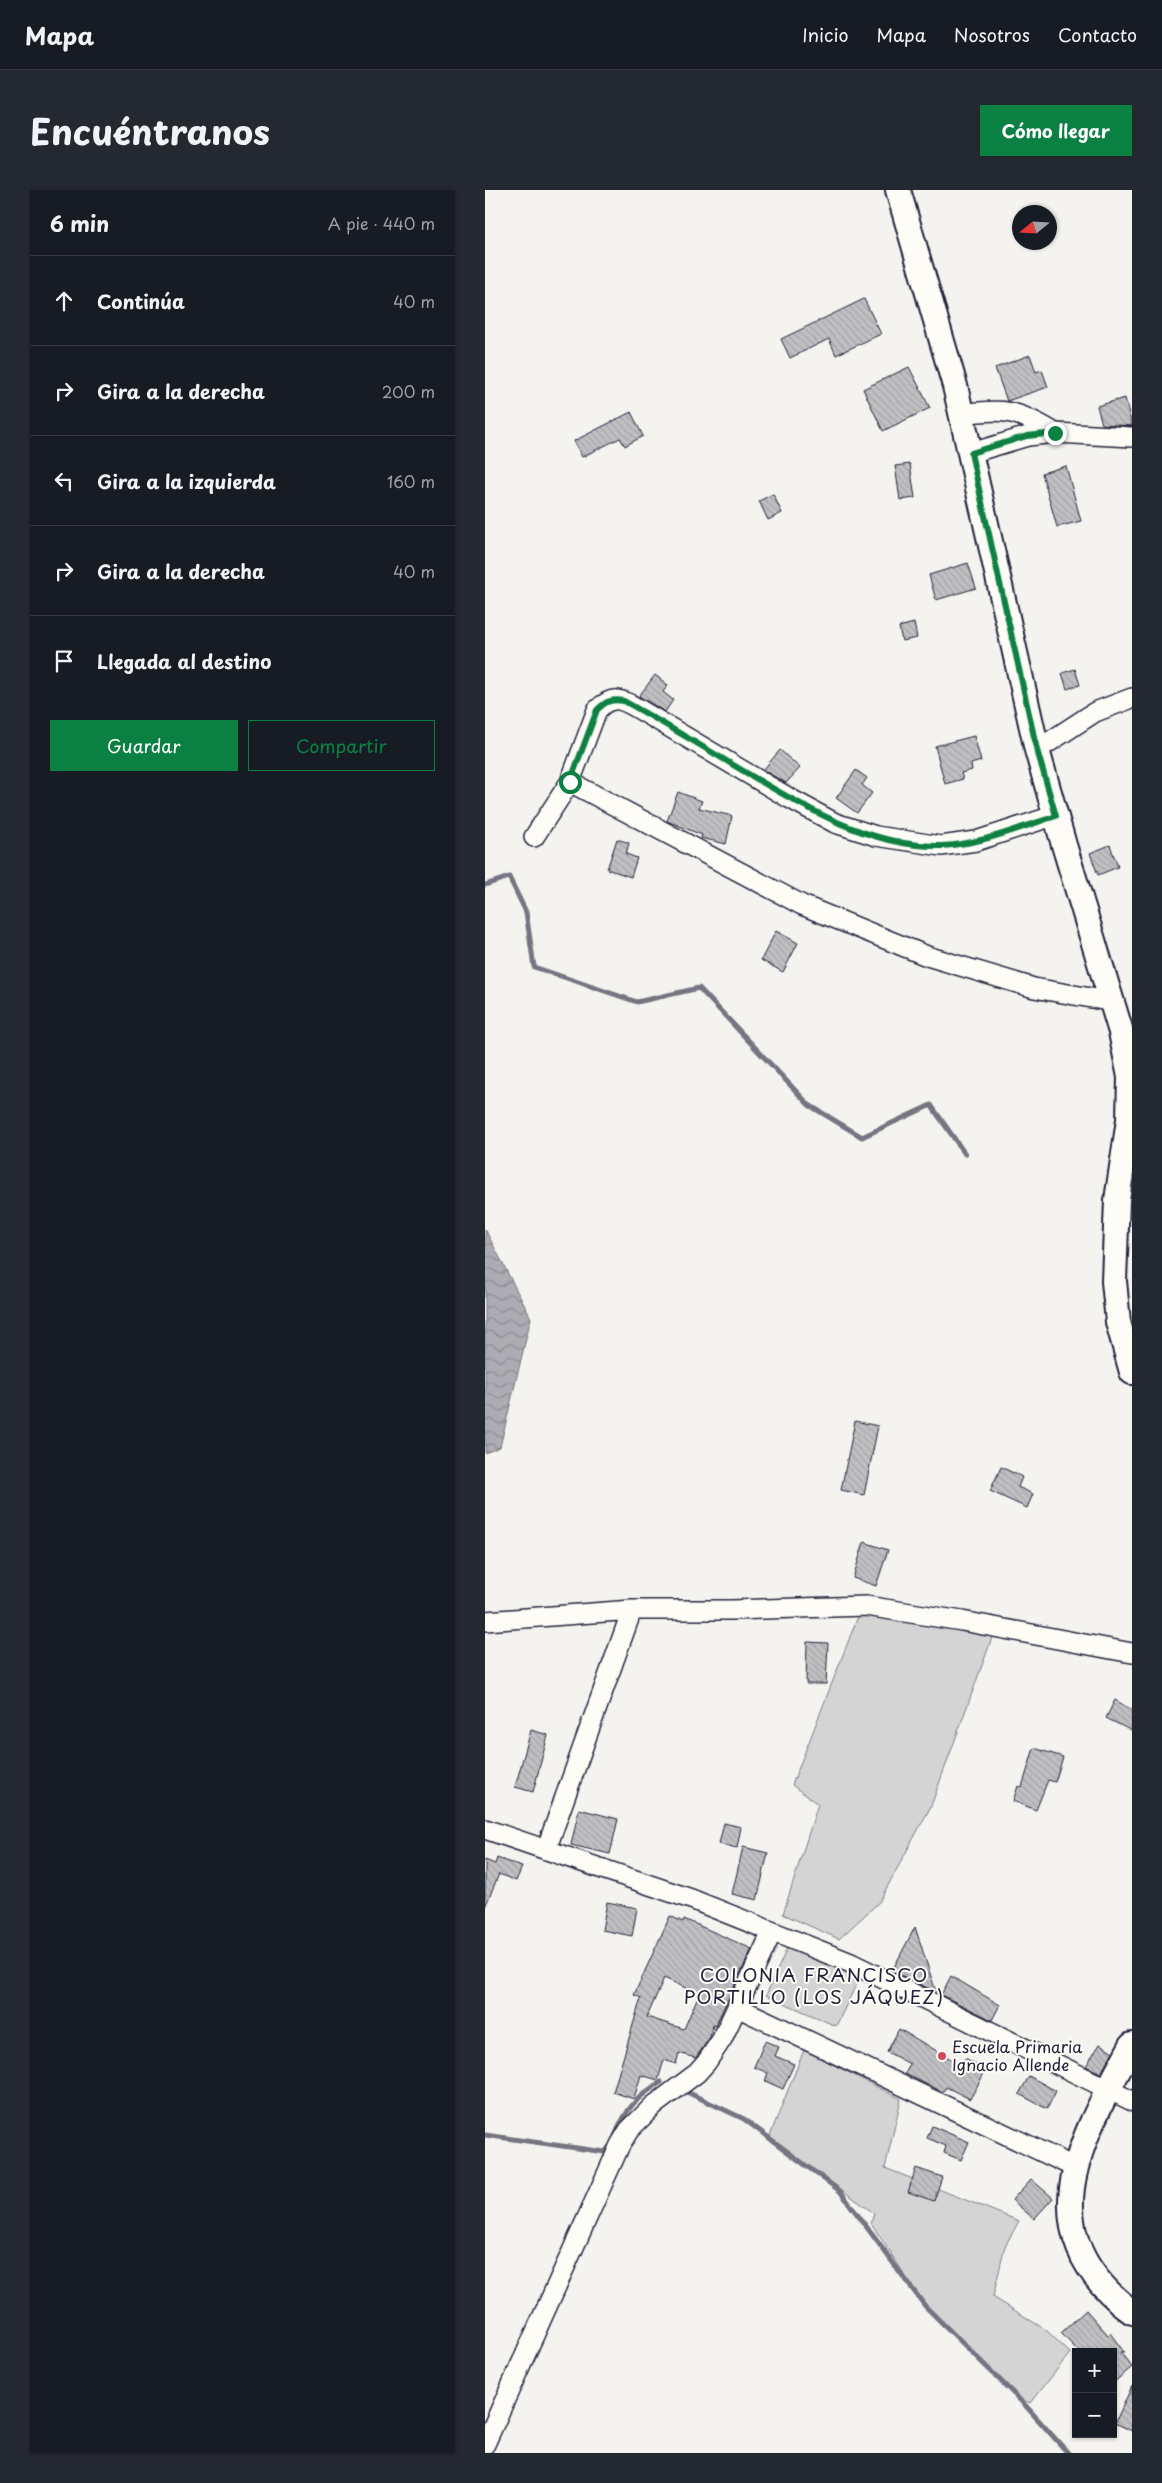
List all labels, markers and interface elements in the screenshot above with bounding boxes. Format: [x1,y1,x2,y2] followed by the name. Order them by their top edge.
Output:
[25,17,94,53] text: Mapa
[802,21,849,48] text: Inicio
[877,21,926,48] text: Mapa
[954,21,1030,48] text: Nosotros
[1058,21,1137,48] text: Contacto
[30,104,270,157] text: Encuéntranos
[980,105,1132,156] button: Cómo llegar
[1012,205,1057,250] north arrow
[50,207,109,239] text: 6 min
[328,211,435,235] text: A pie · 440 m
[50,287,78,315] icon: ahead
[97,287,185,315] text: Continúa
[393,289,435,313] text: 40 m
[50,377,78,405] icon: right
[97,377,265,405] text: Gira a la derecha
[382,379,435,403] text: 200 m
[1044,422,1067,445] route end
[50,467,78,495] icon: left
[97,467,276,495] text: Gira a la izquierda
[387,469,435,493] text: 160 m
[50,557,78,585] icon: right
[97,557,265,585] text: Gira a la derecha
[393,559,435,583] text: 40 m
[50,647,78,675] icon: arrive
[97,647,271,675] text: Llegada al destino
[50,720,238,771] button: Guardar
[248,720,435,771] button: Compartir
[559,771,582,794] route start
[684,1960,944,2010] district label: COLONIA FRANCISCO PORTILLO (LOS JÁQUEZ)
[952,2034,1082,2076] place label: Escuela Primaria Ignacio Allende
[936,2050,948,2062] marker: Escuela Primaria Ignacio Allende
[1072,2348,1117,2438] map controls
[1072,2348,1117,2393] button: +
[1072,2393,1117,2438] button: −

